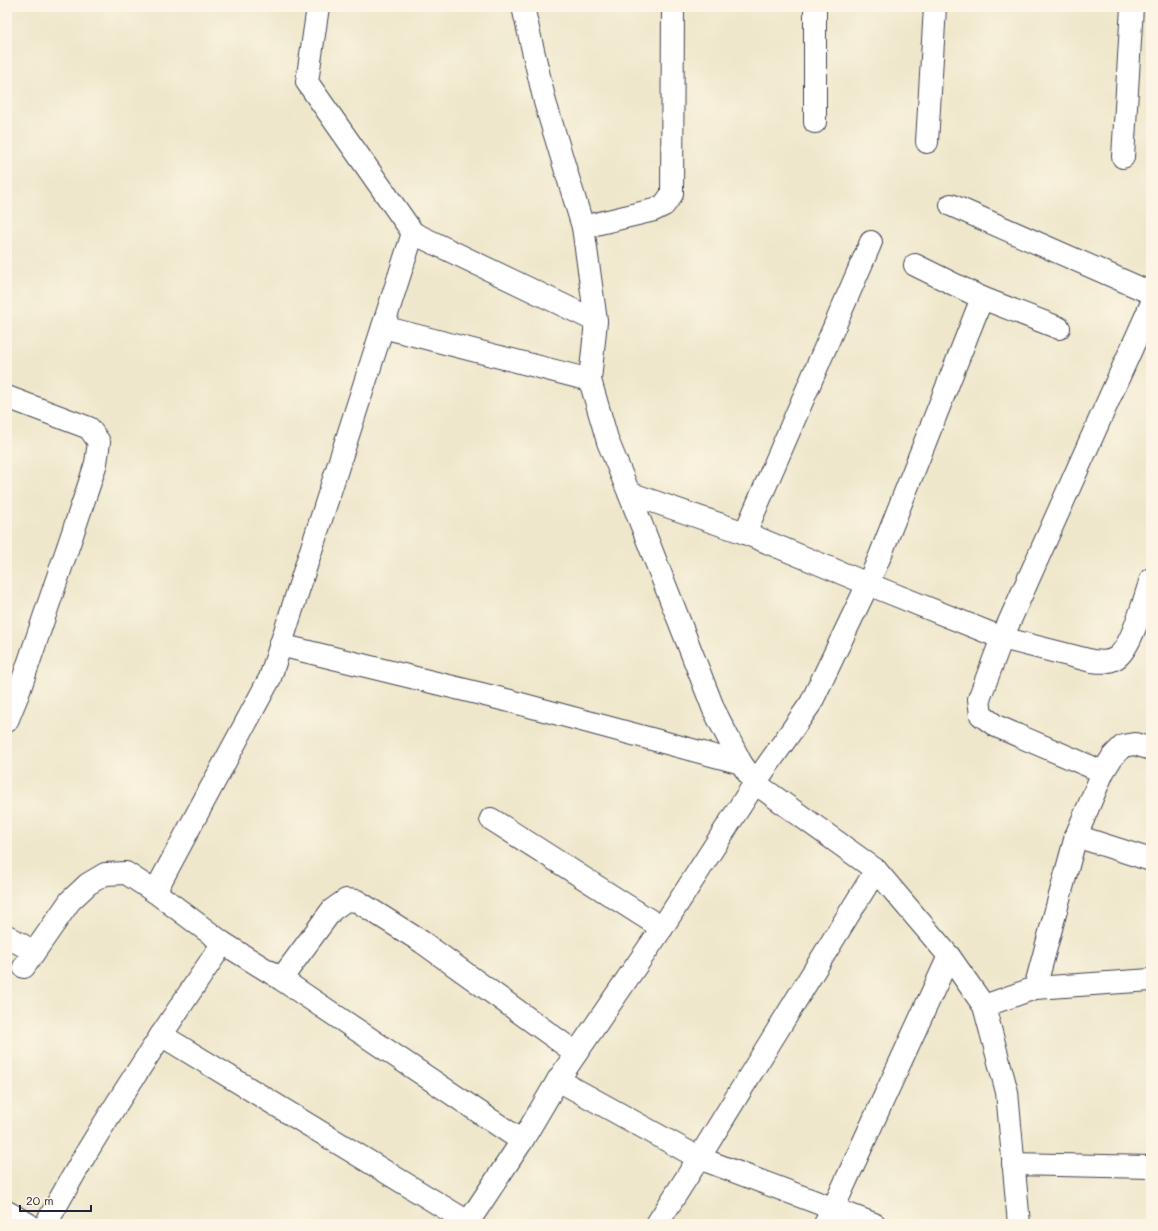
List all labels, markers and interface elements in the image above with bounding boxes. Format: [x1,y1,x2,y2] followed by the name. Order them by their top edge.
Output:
[20,1187,91,1213] scale bar
[26,1192,54,1208] text: 20 m

